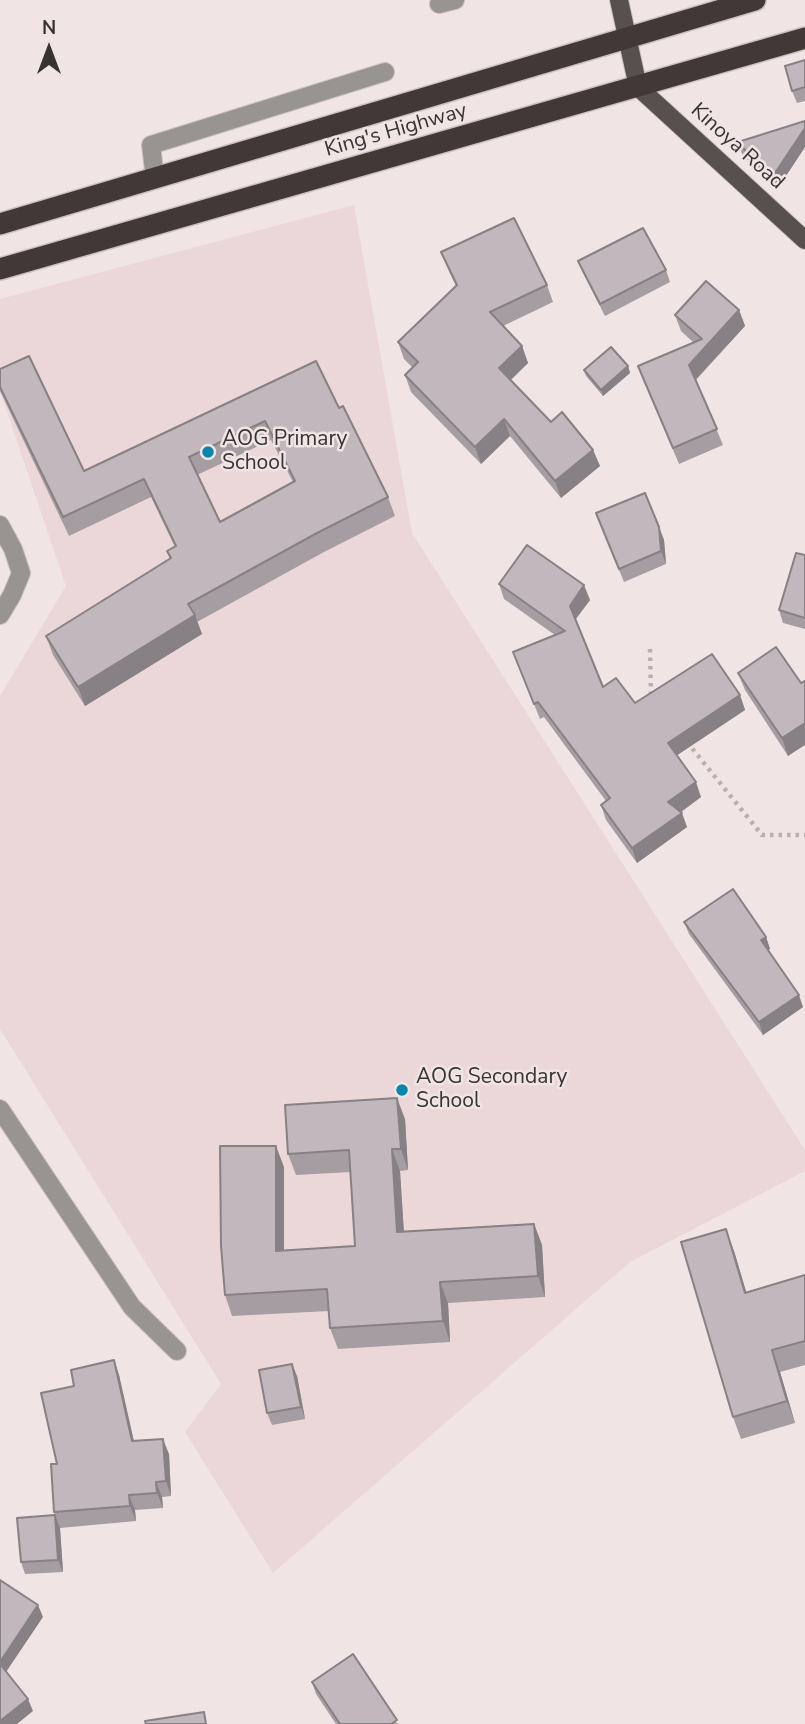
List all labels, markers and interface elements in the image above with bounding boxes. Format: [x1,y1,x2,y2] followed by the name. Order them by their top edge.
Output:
[14,14,84,84] north arrow
[42,15,56,41] text: N
[685,98,789,196] street label: Kinoya Road
[322,99,470,163] street label: King's Highway
[222,427,347,477] place label: AOG Primary School
[200,444,216,460] marker: AOG Primary School
[416,1065,567,1115] place label: AOG Secondary School
[394,1082,410,1098] marker: AOG Secondary School

